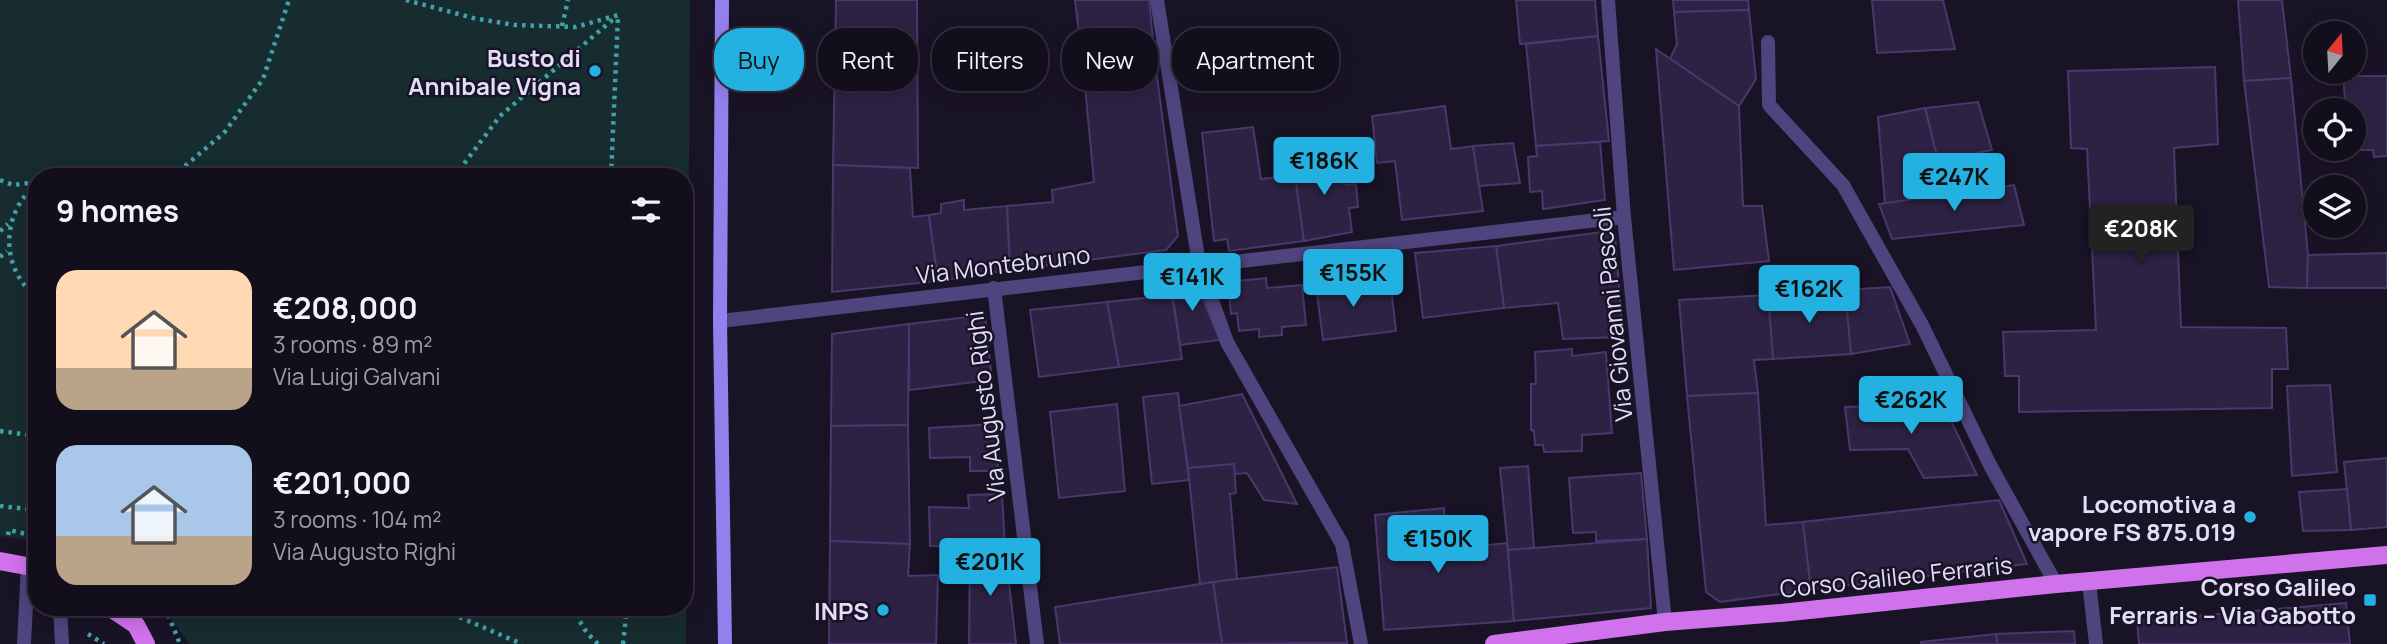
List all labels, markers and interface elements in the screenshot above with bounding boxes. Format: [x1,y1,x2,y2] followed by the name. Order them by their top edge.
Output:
[2303,21,2366,84] north arrow
[2303,21,2366,238] map controls
[714,28,804,91] chip: Buy
[818,28,918,91] chip: Rent
[932,28,1048,91] chip: Filters
[1062,28,1158,91] chip: New
[1172,28,1339,91] chip: Apartment
[408,41,581,102] place label: Busto di Annibale Vigna
[587,63,603,79] marker: Busto di Annibale Vigna
[2303,98,2366,161] button: locate
[1275,138,1373,197] pin: €186K
[1289,144,1359,176] text: €186K
[1905,154,2003,213] pin: €247K
[1919,160,1989,192] text: €247K
[2303,175,2366,238] button: layers
[56,190,179,231] text: 9 homes
[627,191,665,229] icon: filters
[1584,205,1640,423] street label: Via Giovanni Pascoli
[2092,205,2190,265] pin: €208K
[2104,212,2178,244] text: €208K
[914,237,1092,291] street label: Via Montebruno
[1304,250,1402,309] pin: €155K
[1143,254,1241,313] pin: €141K
[1319,256,1387,288] text: €155K
[1160,260,1224,292] text: €141K
[1760,266,1858,325] pin: €162K
[1775,272,1843,304] text: €162K
[273,287,418,328] text: €208,000
[112,298,196,382] icon: home
[957,309,1013,503] street label: Via Augusto Righi
[273,328,433,360] text: 3 rooms · 89 m²
[273,360,441,392] text: Via Luigi Galvani
[1862,376,1960,436] pin: €262K
[1875,383,1947,415] text: €262K
[273,462,411,503] text: €201,000
[112,473,196,557] icon: home
[2028,487,2236,548] place label: Locomotiva a vapore FS 875.019
[273,503,441,535] text: 3 rooms · 104 m²
[2242,509,2258,525] marker: Locomotiva a vapore FS 875.019
[1389,516,1487,575] pin: €150K
[1403,522,1473,554] text: €150K
[273,535,456,567] text: Via Augusto Righi
[941,538,1039,598] pin: €201K
[955,545,1025,577] text: €201K
[1778,547,2014,605] street label: Corso Galileo Ferraris
[2109,570,2356,631] place label: Corso Galileo Ferraris – Via Gabotto
[2362,592,2378,608] marker: Corso Galileo Ferraris – Via Gabotto
[814,594,869,627] place label: INPS
[875,602,891,618] marker: INPS

